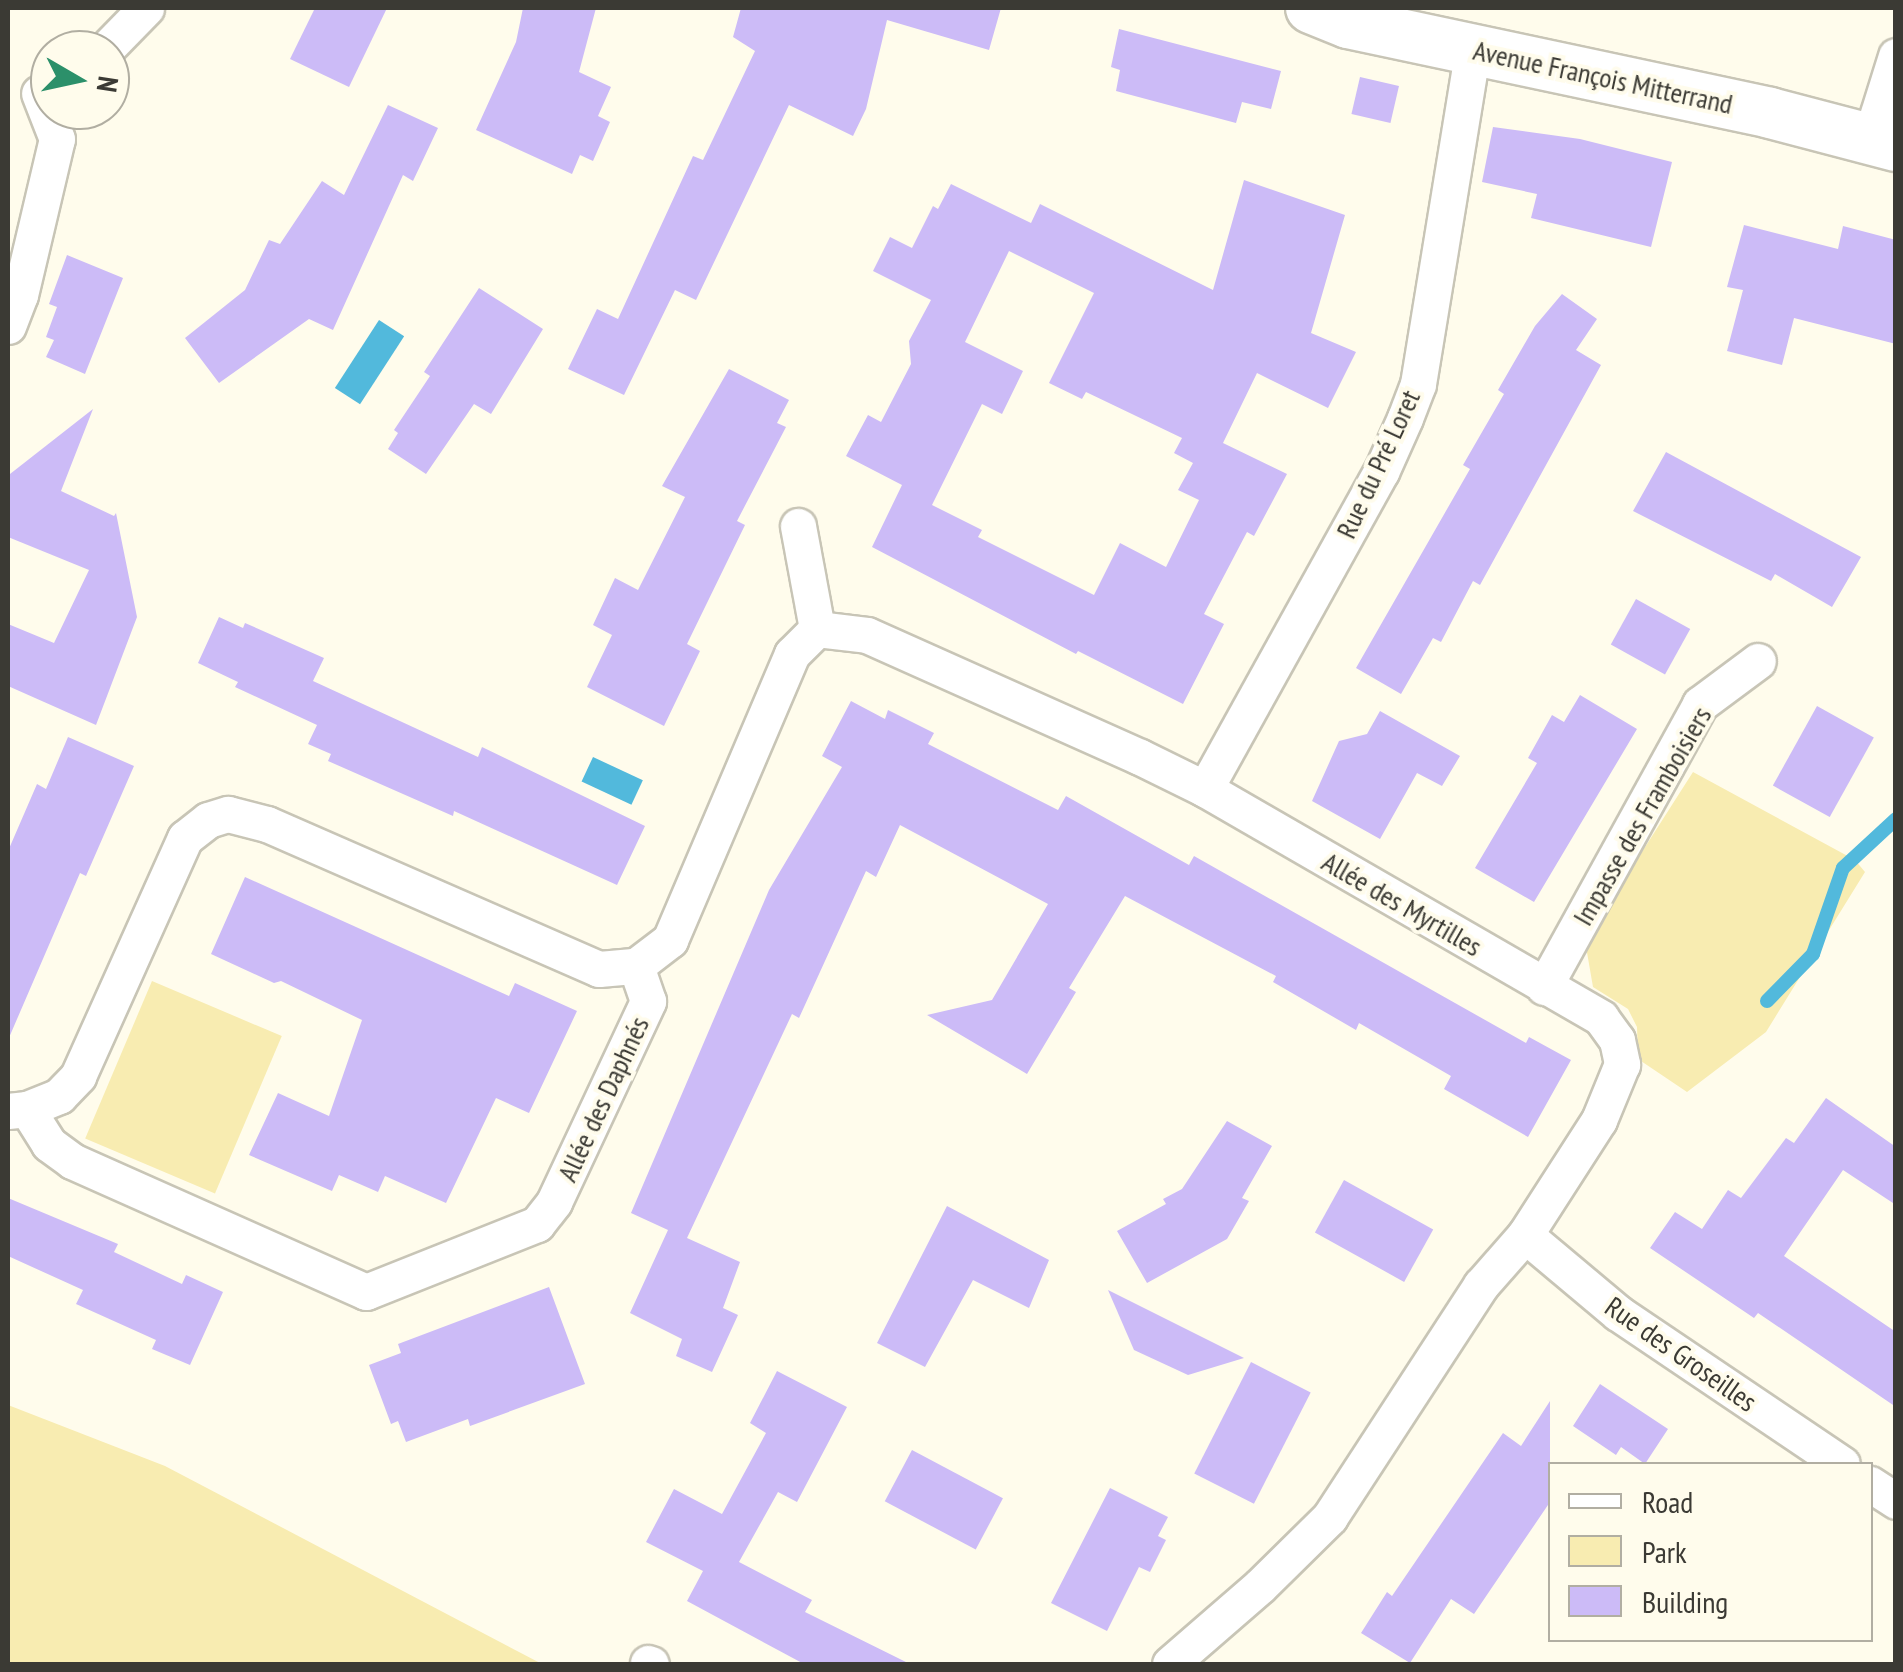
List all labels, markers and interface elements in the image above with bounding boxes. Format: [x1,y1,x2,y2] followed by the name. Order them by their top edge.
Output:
[30,30,130,130] north arrow
[1470,33,1736,121] street label: Avenue François Mitterrand
[89,74,128,95] text: N
[1329,385,1427,543] street label: Rue du Pré Loret
[1566,701,1718,931] street label: Impasse des Framboisiers
[1316,845,1488,963] street label: Allée des Myrtilles
[550,1011,656,1187] street label: Allée des Daphnés
[1599,1290,1763,1418] street label: Rue des Groseilles
[1548,1462,1873,1642] legend
[1642,1482,1693,1521] text: Road
[1642,1532,1687,1571] text: Park
[1642,1582,1728,1621] text: Building

